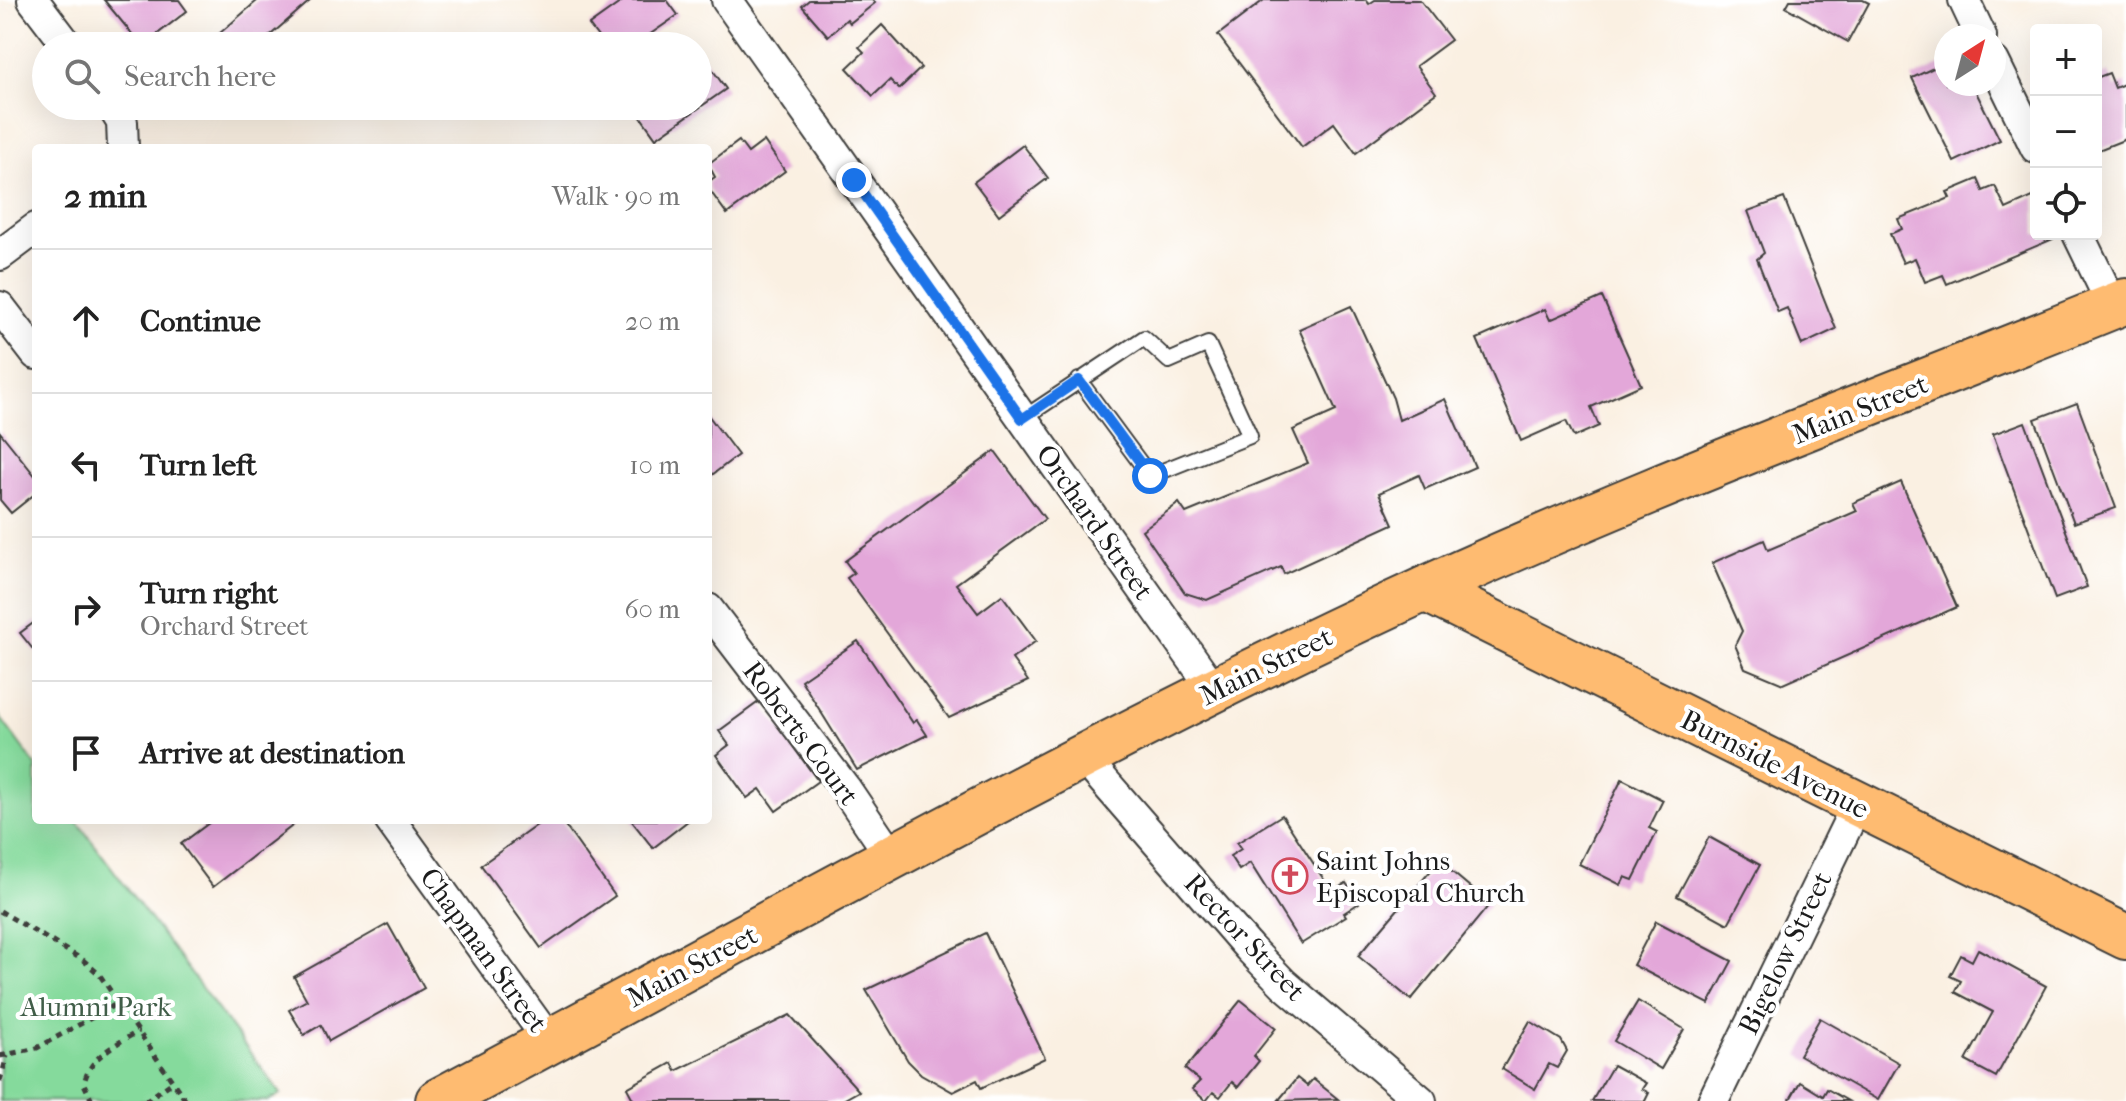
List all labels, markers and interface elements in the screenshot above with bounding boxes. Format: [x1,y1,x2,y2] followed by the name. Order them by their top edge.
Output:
[1934,24,2006,96] north arrow
[2030,24,2102,240] map controls
[2030,24,2102,96] button: +
[32,32,712,120] search box
[60,54,104,98] icon: search
[124,59,276,94] text: Search here
[2030,96,2102,168] button: −
[836,162,872,198] route end
[2030,168,2102,240] button: locate
[64,176,147,216] text: 2 min
[552,181,680,212] text: Walk · 90 m
[64,299,108,343] icon: ahead
[140,304,261,339] text: Continue
[625,306,680,337] text: 20 m
[1788,367,1932,451] street label: Main Street
[1029,438,1161,606] street label: Orchard Street
[64,443,108,487] icon: left
[140,448,257,483] text: Turn left
[629,450,680,481] text: 10 m
[1132,458,1168,494] route start
[140,576,278,611] text: Turn right
[64,587,108,631] icon: right
[624,594,680,625] text: 60 m
[140,611,309,642] text: Orchard Street
[1195,620,1337,712] street label: Main Street
[736,655,866,811] street label: Roberts Court
[1676,703,1874,826] street label: Burnside Avenue
[64,731,108,775] icon: arrive
[140,736,405,771] text: Arrive at destination
[1316,844,1525,909] place label: Saint Johns Episcopal Church
[1271,857,1309,895] church icon: Saint Johns Episcopal Church
[413,861,555,1039] street label: Chapman Street
[1731,866,1839,1040] street label: Bigelow Street
[1178,867,1312,1007] street label: Rector Street
[621,918,763,1014] street label: Main Street
[19,990,172,1023] park label: Alumni Park

